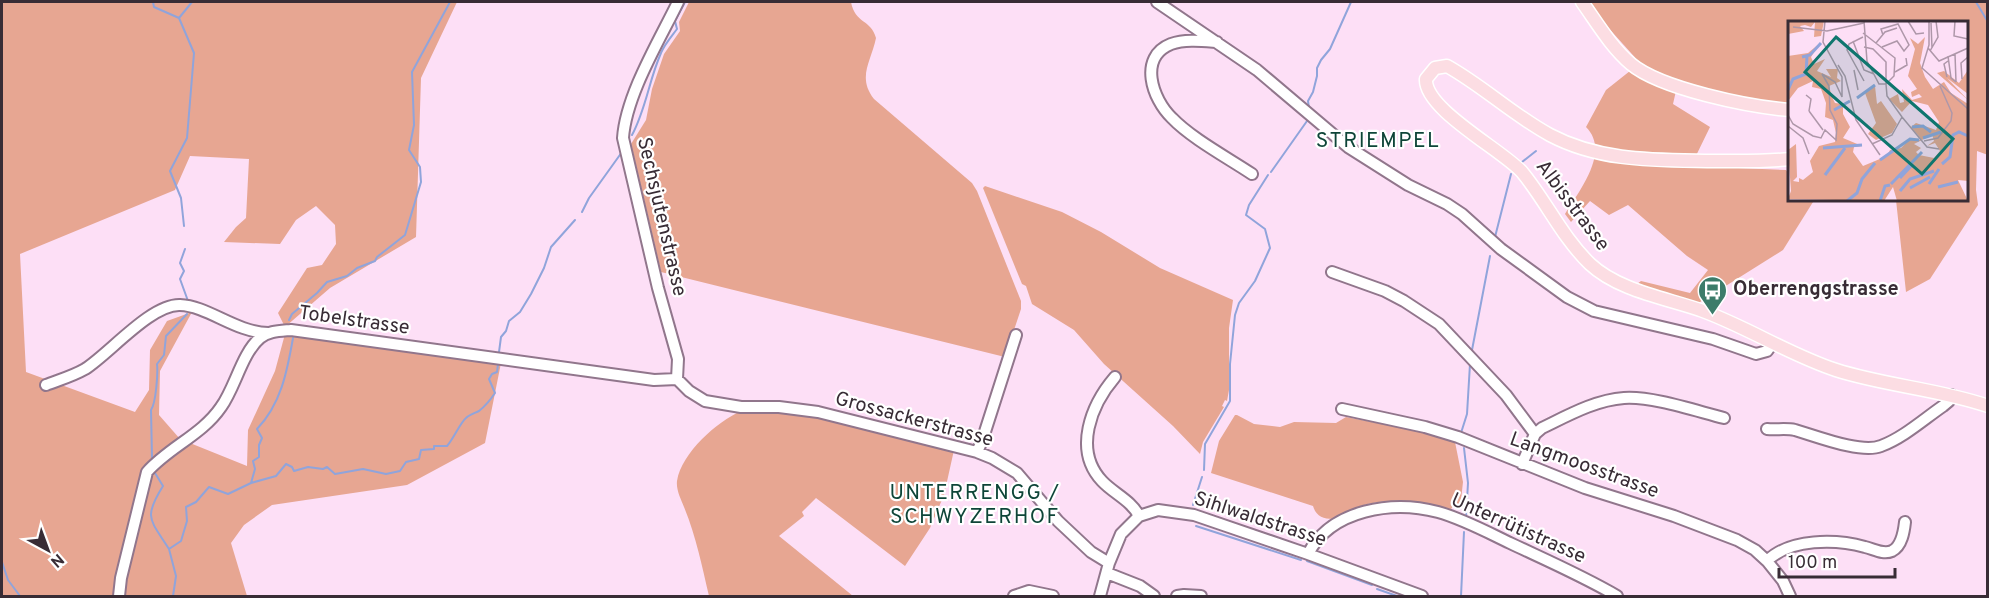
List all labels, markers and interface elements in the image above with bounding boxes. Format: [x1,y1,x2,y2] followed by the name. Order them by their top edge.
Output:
[1788,21,1968,201] inset map
[1316,128,1440,155] district label: STRIEMPEL
[630,135,692,299] street label: Sechsjutenstrasse
[1529,155,1615,257] street label: Albisstrasse
[1696,274,1728,316] bus stop icon: Oberrenggstrasse
[1733,277,1899,303] place label: Oberrenggstrasse
[297,300,411,342] street label: Tobelstrasse
[832,386,996,454] street label: Grossackerstrasse
[1506,427,1662,505] street label: Langmoosstrasse
[889,480,1061,531] district label: UNTERRENGG / SCHWYZERHOF
[1190,486,1330,554] street label: Sihlwaldstrasse
[1446,488,1590,570] street label: Unterrütistrasse
[18,520,78,580] north arrow
[1779,541,1894,579] scale bar
[46,548,67,571] text: N
[1788,552,1837,575] text: 100 m

